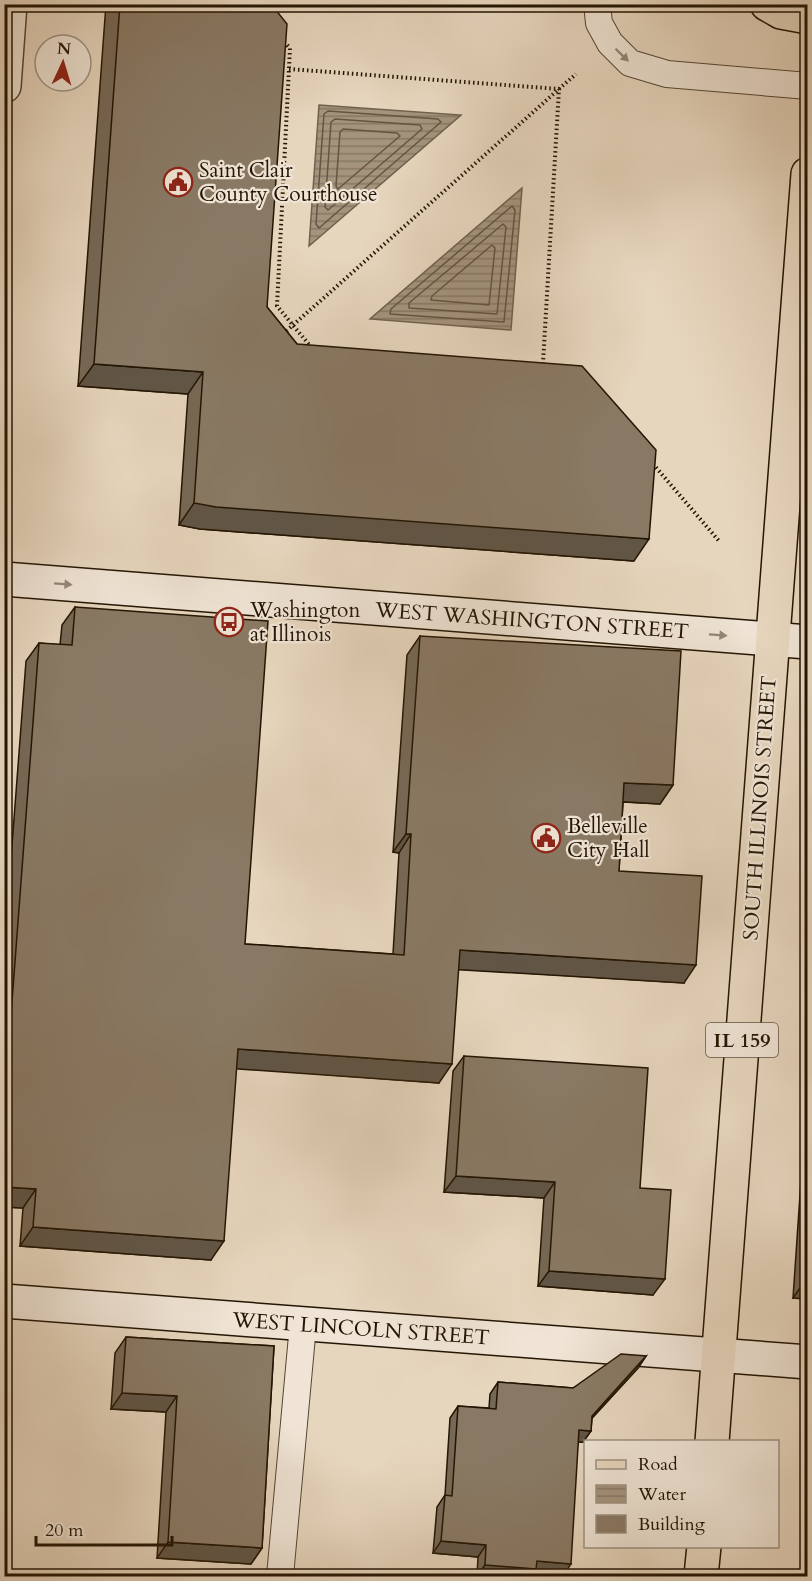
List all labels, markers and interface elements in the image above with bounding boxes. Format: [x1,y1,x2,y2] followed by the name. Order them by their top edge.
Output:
[33,33,93,93] north arrow
[56,38,72,60] text: N
[615,48,630,62] one-way arrow
[199,156,377,209] place label: Saint Clair County Courthouse
[162,166,194,198] public building icon: Saint Clair County Courthouse
[53,579,72,589] one-way arrow
[373,595,690,646] street label: WEST WASHINGTON STREET
[249,596,360,649] place label: Washington at Illinois
[213,606,245,638] bus stop icon: Washington at Illinois
[708,631,727,640] one-way arrow
[736,675,784,941] street label: SOUTH ILLINOIS STREET
[567,812,650,865] place label: Belleville City Hall
[530,822,562,854] public building icon: Belleville City Hall
[706,1023,778,1057] road number: IL 159
[230,1305,491,1352] street label: WEST LINCOLN STREET
[584,1440,779,1548] legend
[638,1452,678,1477] text: Road
[637,1482,687,1507] text: Water
[36,1509,172,1547] scale bar
[638,1512,706,1537] text: Building
[45,1518,84,1543] text: 20 m

